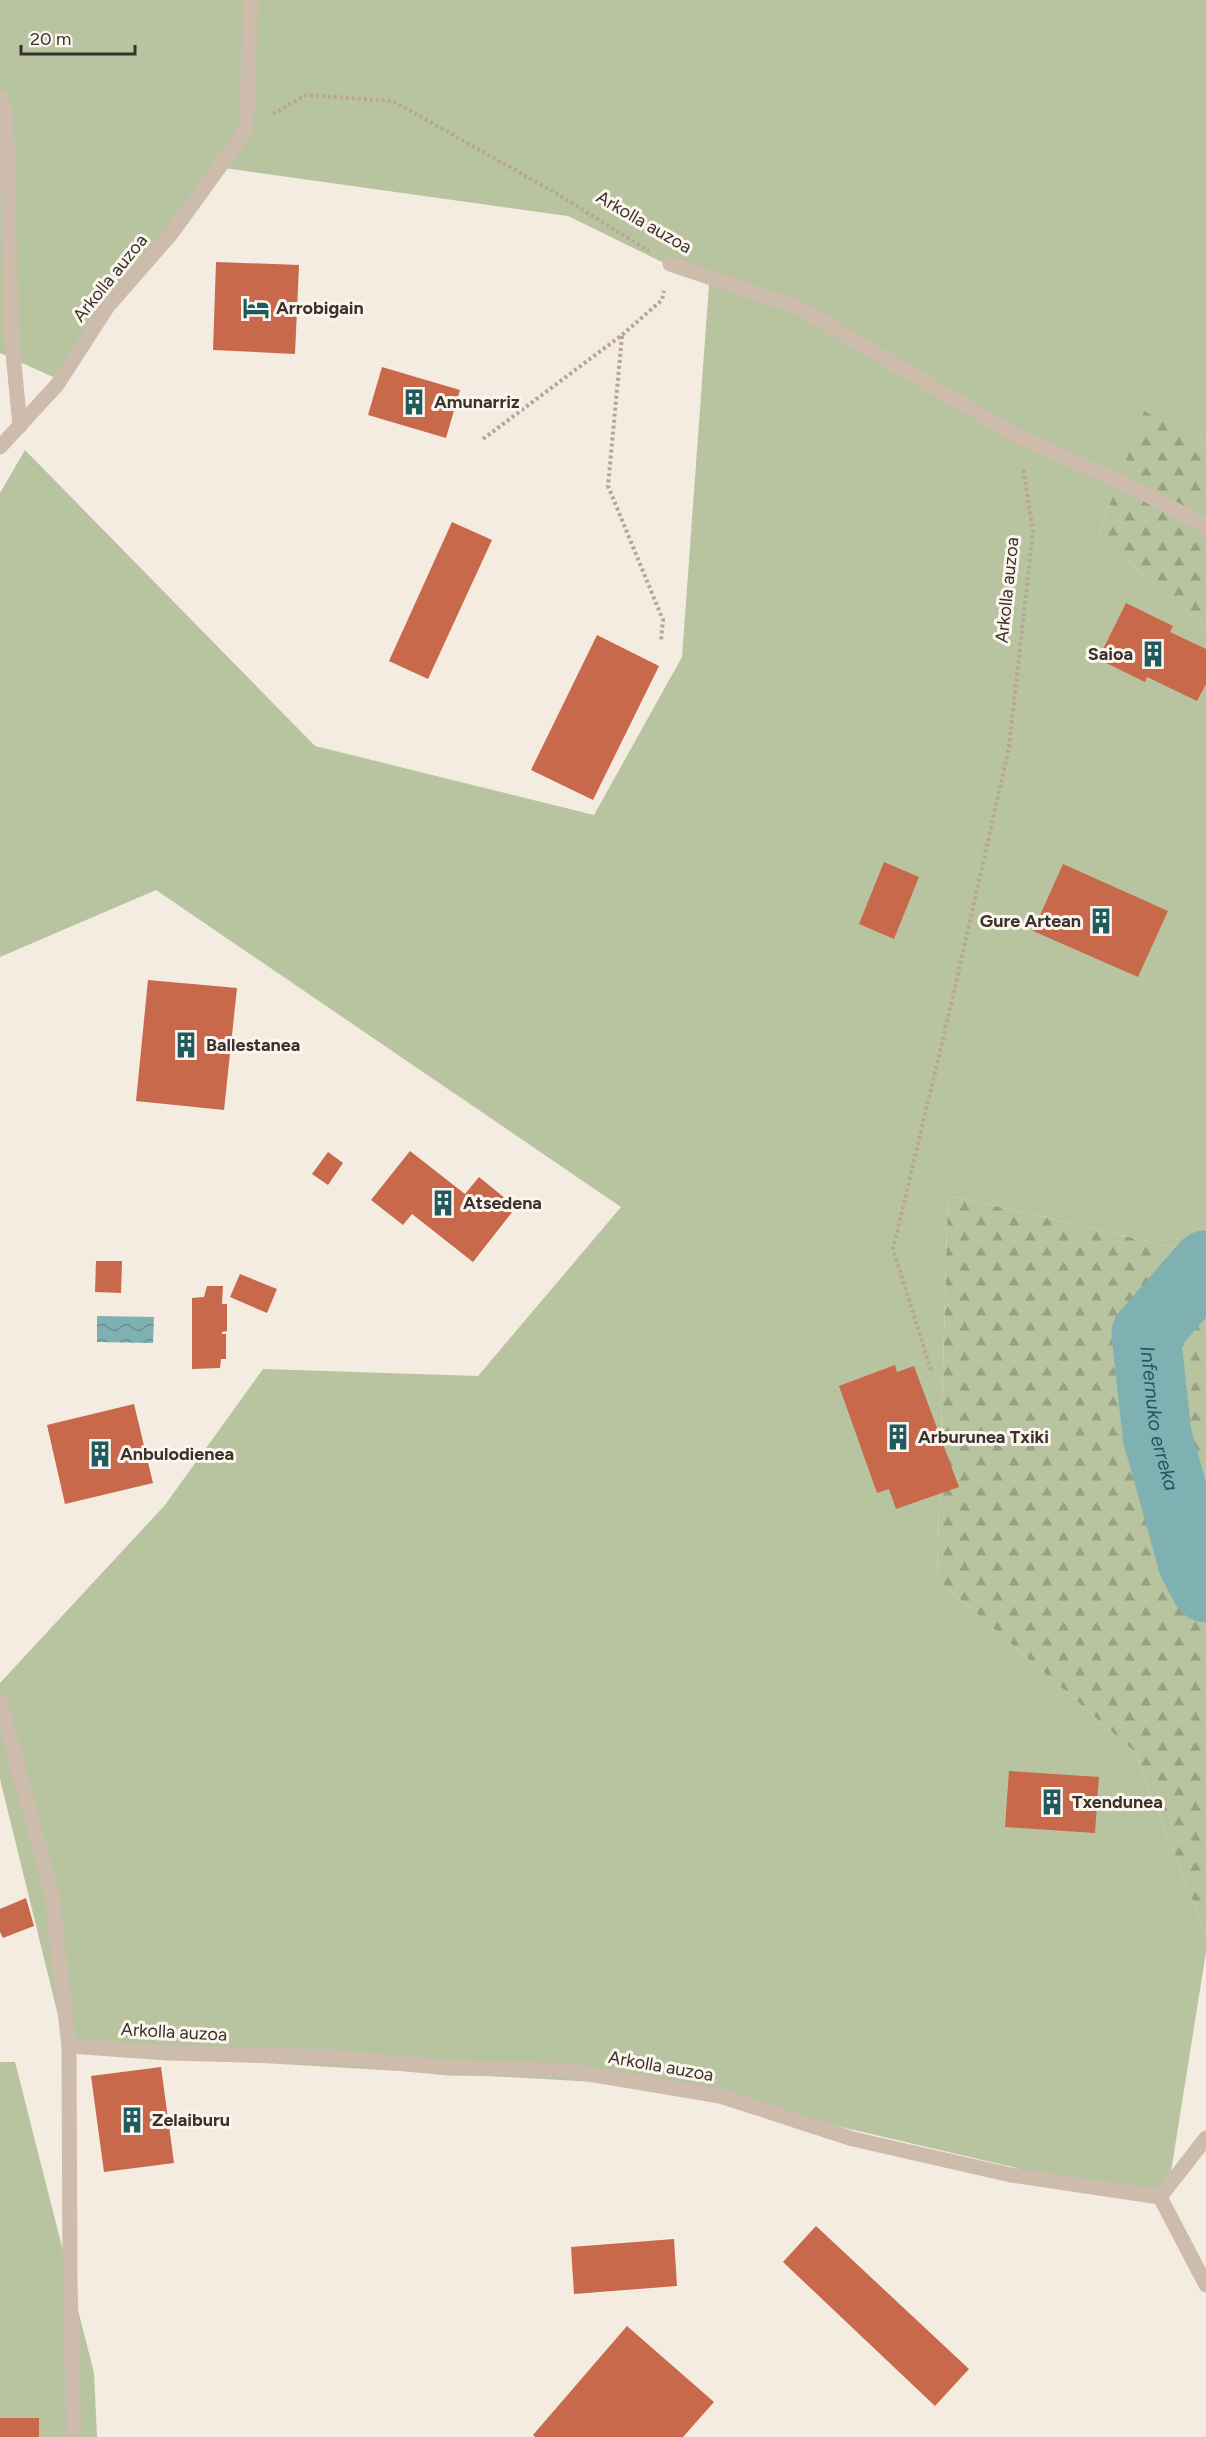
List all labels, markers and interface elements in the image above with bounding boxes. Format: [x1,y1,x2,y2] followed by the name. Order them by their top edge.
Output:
[21,18,135,56] scale bar
[30,28,71,50] text: 20 m
[592,186,696,258] street label: Arkolla auzoa
[68,230,152,326] street label: Arkolla auzoa
[241,293,271,323] hotel icon: Arrobigain
[276,297,364,319] place label: Arrobigain
[399,387,429,417] building icon: Amunarriz
[434,391,520,413] place label: Amunarriz
[990,536,1024,644] street label: Arkolla auzoa
[1138,639,1168,669] building icon: Saioa
[1088,643,1133,665] place label: Saioa
[1086,906,1116,936] building icon: Gure Artean
[980,910,1081,932] place label: Gure Artean
[171,1030,201,1060] building icon: Ballestanea
[206,1034,300,1056] place label: Ballestanea
[428,1188,458,1218] building icon: Atsedena
[463,1192,542,1214] place label: Atsedena
[1135,1345,1184,1494] water label: Infernuko erreka
[883,1422,913,1452] building icon: Arburunea Txiki
[918,1426,1049,1448] place label: Arburunea Txiki
[85,1439,115,1469] building icon: Anbulodienea
[120,1443,234,1465] place label: Anbulodienea
[1037,1787,1067,1817] building icon: Txendunea
[1072,1791,1163,1813] place label: Txendunea
[120,2018,228,2046] street label: Arkolla auzoa
[607,2046,715,2086] street label: Arkolla auzoa
[117,2105,147,2135] building icon: Zelaiburu
[152,2109,230,2131] place label: Zelaiburu

